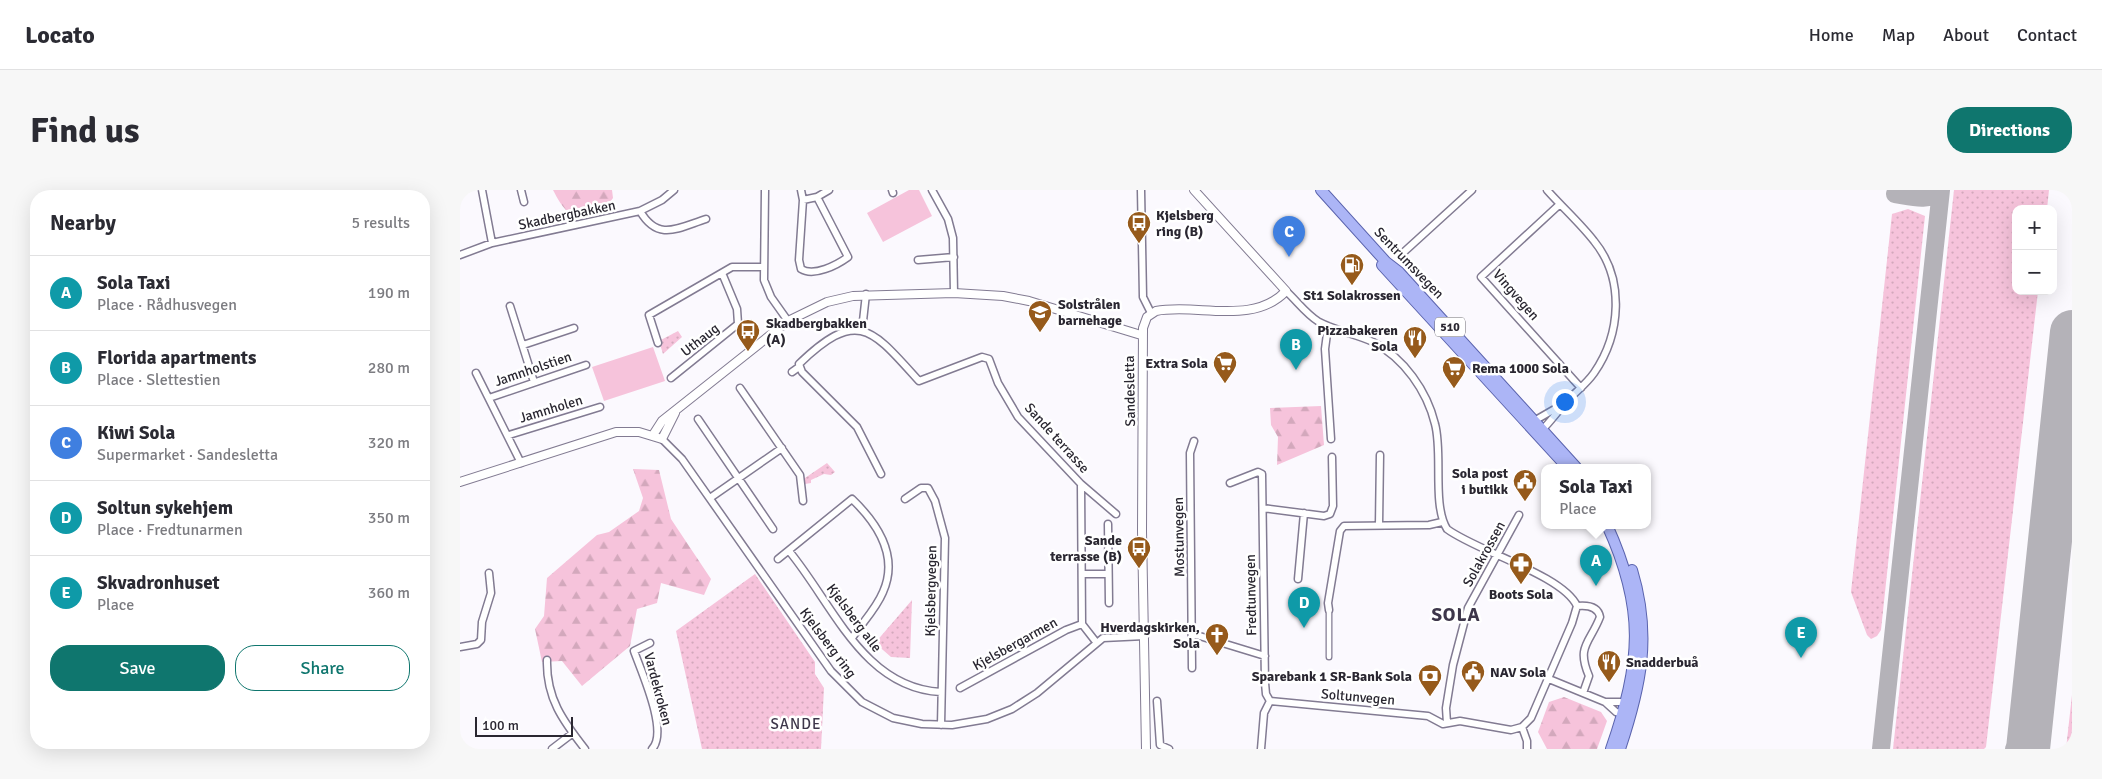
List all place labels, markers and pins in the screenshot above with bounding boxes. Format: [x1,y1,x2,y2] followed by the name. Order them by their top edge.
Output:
[1156,207,1214,240] place label: Kjelsberg ring (B)
[1126,210,1152,244] bus stop icon: Kjelsberg ring (B)
[1273,216,1305,257] pin: C
[1339,252,1365,286] fuel station icon: St1 Solakrossen
[1303,287,1401,304] place label: St1 Solakrossen
[1058,296,1122,329] place label: Solstrålen barnehage
[1027,299,1053,333] school or university icon: Solstrålen barnehage
[766,315,867,348] place label: Skadbergbakken (A)
[735,318,761,352] bus stop icon: Skadbergbakken (A)
[1317,322,1398,355] place label: Pizzabakeren Sola
[1402,325,1428,359] restaurant icon: Pizzabakeren Sola
[1280,329,1312,370] pin: B
[1212,350,1238,384] supermarket icon: Extra Sola
[1145,355,1208,372] place label: Extra Sola
[1441,355,1467,389] supermarket icon: Rema 1000 Sola
[1472,360,1569,377] place label: Rema 1000 Sola
[1452,465,1509,498] place label: Sola post i butikk
[1512,468,1538,502] public building icon: Sola post i butikk
[1049,532,1122,565] place label: Sande terrasse (B)
[1126,535,1152,569] bus stop icon: Sande terrasse (B)
[1580,545,1612,586] pin: A
[1508,551,1534,585] pharmacy icon: Boots Sola
[1489,586,1553,603] place label: Boots Sola
[1288,587,1320,628] pin: D
[1785,617,1817,658] pin: E
[1100,619,1200,652] place label: Hverdagskirken, Sola
[1204,622,1230,656] church icon: Hverdagskirken, Sola
[1596,649,1622,683] restaurant icon: Snadderbuå
[1626,654,1699,671] place label: Snadderbuå
[1460,659,1486,693] public building icon: NAV Sola
[1417,663,1443,697] bank icon: Sparebank 1 SR-Bank Sola
[1490,664,1546,681] place label: NAV Sola
[1252,668,1412,685] place label: Sparebank 1 SR-Bank Sola

